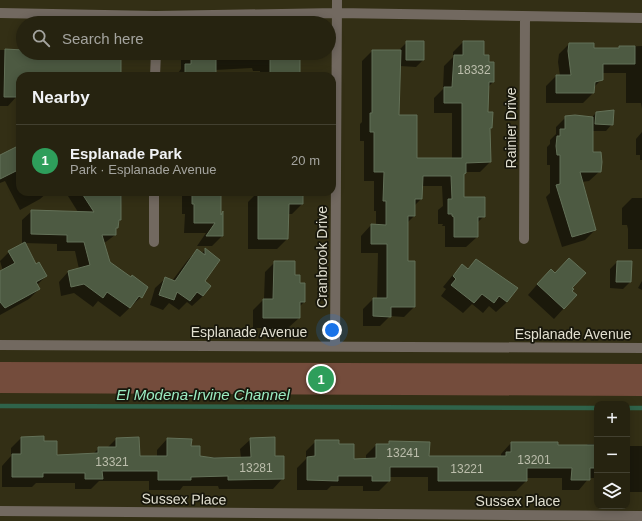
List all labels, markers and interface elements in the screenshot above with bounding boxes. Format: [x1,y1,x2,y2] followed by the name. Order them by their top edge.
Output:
[16,16,336,60] search box
[30,27,52,49] icon: search
[62,30,144,47] text: Search here
[457,63,491,77] house number: 18332
[503,87,519,168] street label: Rainier Drive
[32,88,90,107] text: Nearby
[70,145,182,162] text: Esplanade Park
[41,153,49,168] text: 1
[291,153,320,168] text: 20 m
[70,162,216,177] text: Park · Esplanade Avenue
[314,206,330,308] street label: Cranbrook Drive
[322,320,342,340] your location
[191,324,307,340] street label: Esplanade Avenue
[515,326,631,342] street label: Esplanade Avenue
[308,364,334,394] pin: 1
[116,386,290,403] water label: El Modena-Irvine Channel
[594,401,630,509] map controls
[594,401,630,437] button: +
[594,437,630,473] button: −
[386,446,420,460] house number: 13241
[517,453,551,467] house number: 13201
[95,455,129,469] house number: 13321
[239,461,273,475] house number: 13281
[450,462,484,476] house number: 13221
[594,473,630,509] button: layers
[141,490,227,508] street label: Sussex Place
[476,493,561,509] street label: Sussex Place

